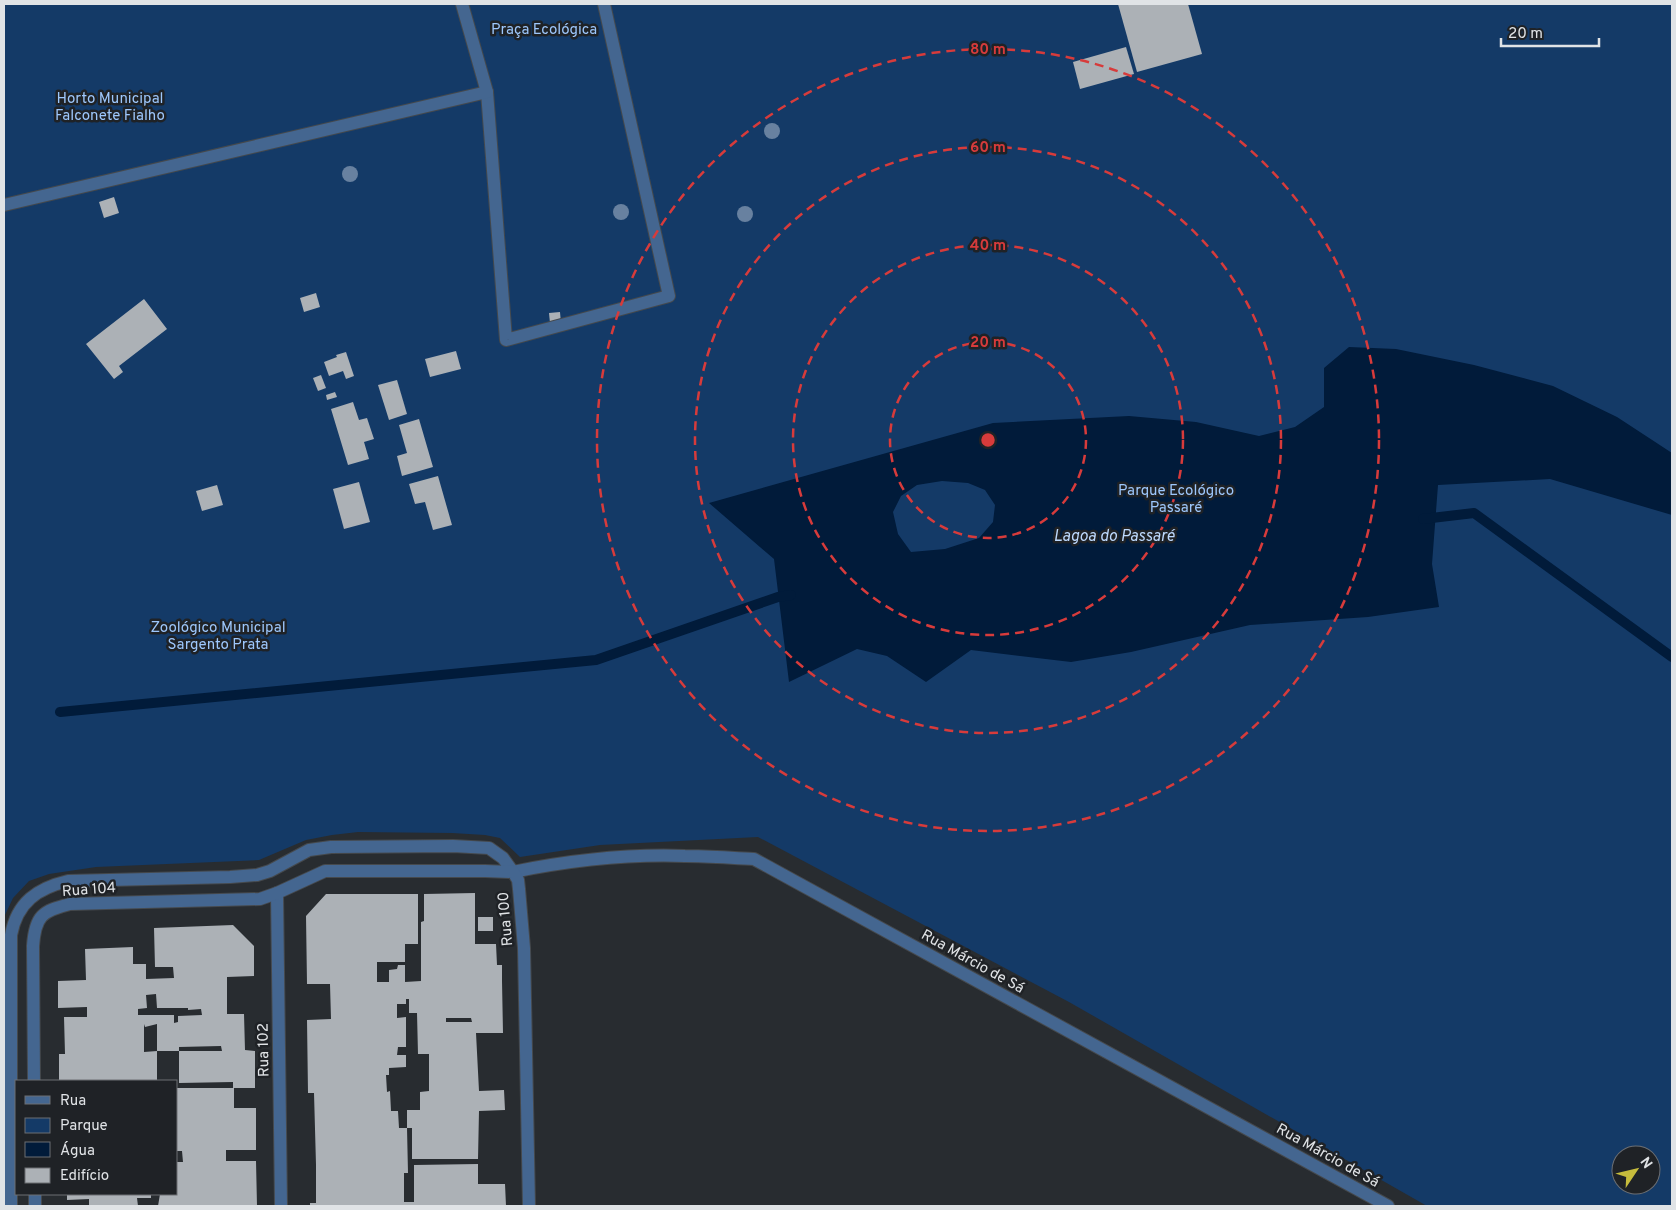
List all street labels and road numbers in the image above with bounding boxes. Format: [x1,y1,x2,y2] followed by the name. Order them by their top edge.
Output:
[61,879,117,902] street label: Rua 104
[495,891,518,947] street label: Rua 100
[917,926,1027,999] street label: Rua Márcio de Sá
[255,1023,274,1077] street label: Rua 102
[1272,1120,1382,1193] street label: Rua Márcio de Sá

